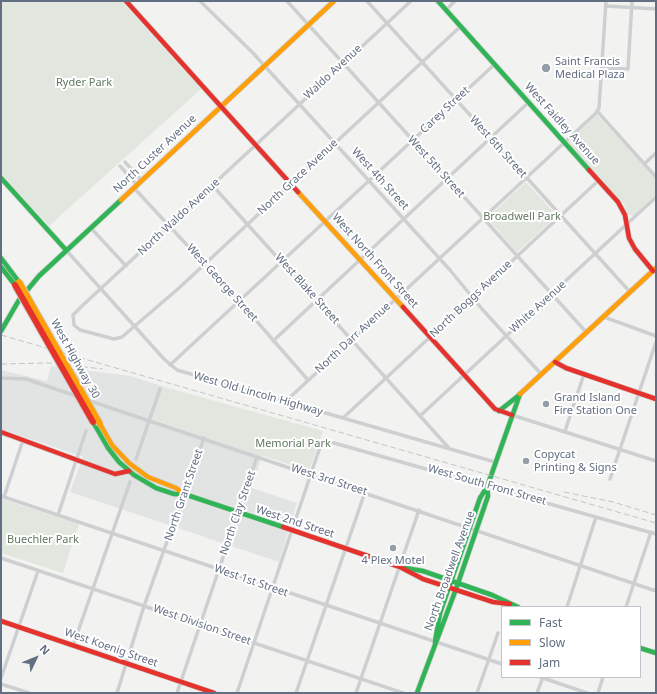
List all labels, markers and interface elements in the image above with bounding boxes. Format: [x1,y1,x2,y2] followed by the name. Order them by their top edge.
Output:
[301,42,365,102] street label: Waldo Avenue
[555,55,625,81] place label: Saint Francis Medical Plaza
[540,62,552,74] marker: Saint Francis Medical Plaza
[56,76,112,90] park label: Ryder Park
[522,80,602,168] street label: West Faidley Avenue
[418,84,472,136] street label: Carey Street
[111,112,199,196] street label: North Custer Avenue
[467,113,529,181] street label: West 6th Street
[405,133,467,201] street label: West 5th Street
[255,136,341,218] street label: North Grace Avenue
[349,145,411,213] street label: West 4th Street
[135,176,223,258] street label: North Waldo Avenue
[483,210,561,224] park label: Broadwell Park
[329,211,421,311] street label: West North Front Street
[184,241,260,325] street label: West George Street
[272,251,342,327] street label: West Blake Street
[427,258,515,340] street label: North Boggs Avenue
[507,278,569,336] street label: White Avenue
[313,300,393,376] street label: North Darr Avenue
[48,317,102,401] street label: West Highway 30
[192,369,324,419] street label: West Old Lincoln Highway
[554,391,637,417] place label: Grand Island Fire Station One
[541,399,551,409] marker: Grand Island Fire Station One
[255,437,331,451] park label: Memorial Park
[162,447,206,543] street label: North Grant Street
[534,448,617,474] place label: Copycat Printing & Signs
[521,456,531,466] marker: Copycat Printing & Signs
[289,461,369,499] street label: West 3rd Street
[426,462,548,508] street label: West South Front Street
[217,469,259,557] street label: North Clay Street
[254,503,336,541] street label: West 2nd Street
[422,509,478,633] street label: North Broadwell Avenue
[7,533,79,547] park label: Buechler Park
[388,543,398,553] marker: 4 Plex Motel
[362,554,424,568] place label: 4 Plex Motel
[212,562,290,600] street label: West 1st Street
[151,602,253,648] street label: West Division Street
[501,606,641,678] legend
[539,614,562,631] text: Fast
[63,626,159,670] street label: West Koenig Street
[539,634,565,651] text: Slow
[16,638,56,678] north arrow
[37,641,54,658] text: N
[539,654,560,671] text: Jam

